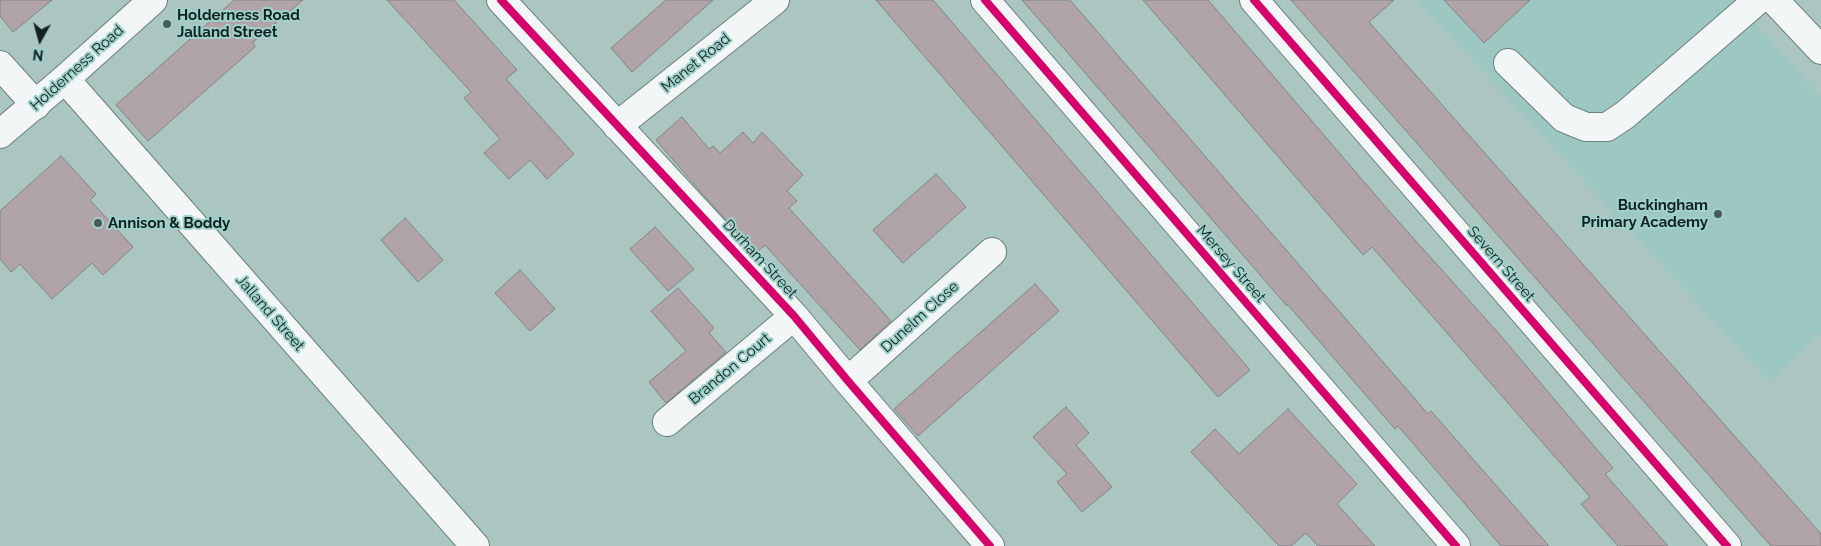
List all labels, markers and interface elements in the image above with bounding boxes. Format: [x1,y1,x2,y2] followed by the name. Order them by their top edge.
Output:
[177,6,300,41] place label: Holderness Road Jalland Street
[15,15,65,65] north arrow
[161,18,173,30] marker: Holderness Road Jalland Street
[27,21,127,115] street label: Holderness Road
[658,30,734,96] street label: Manet Road
[32,46,44,63] text: N
[1581,196,1708,231] place label: Buckingham Primary Academy
[1712,208,1724,220] marker: Buckingham Primary Academy
[108,214,230,232] place label: Annison & Boddy
[719,216,801,302] street label: Durham Street
[92,217,104,229] marker: Annison & Boddy
[1193,222,1269,306] street label: Mersey Street
[1463,223,1539,305] street label: Severn Street
[232,271,308,355] street label: Jalland Street
[877,277,963,357] street label: Dunelm Close
[685,330,775,408] street label: Brandon Court

